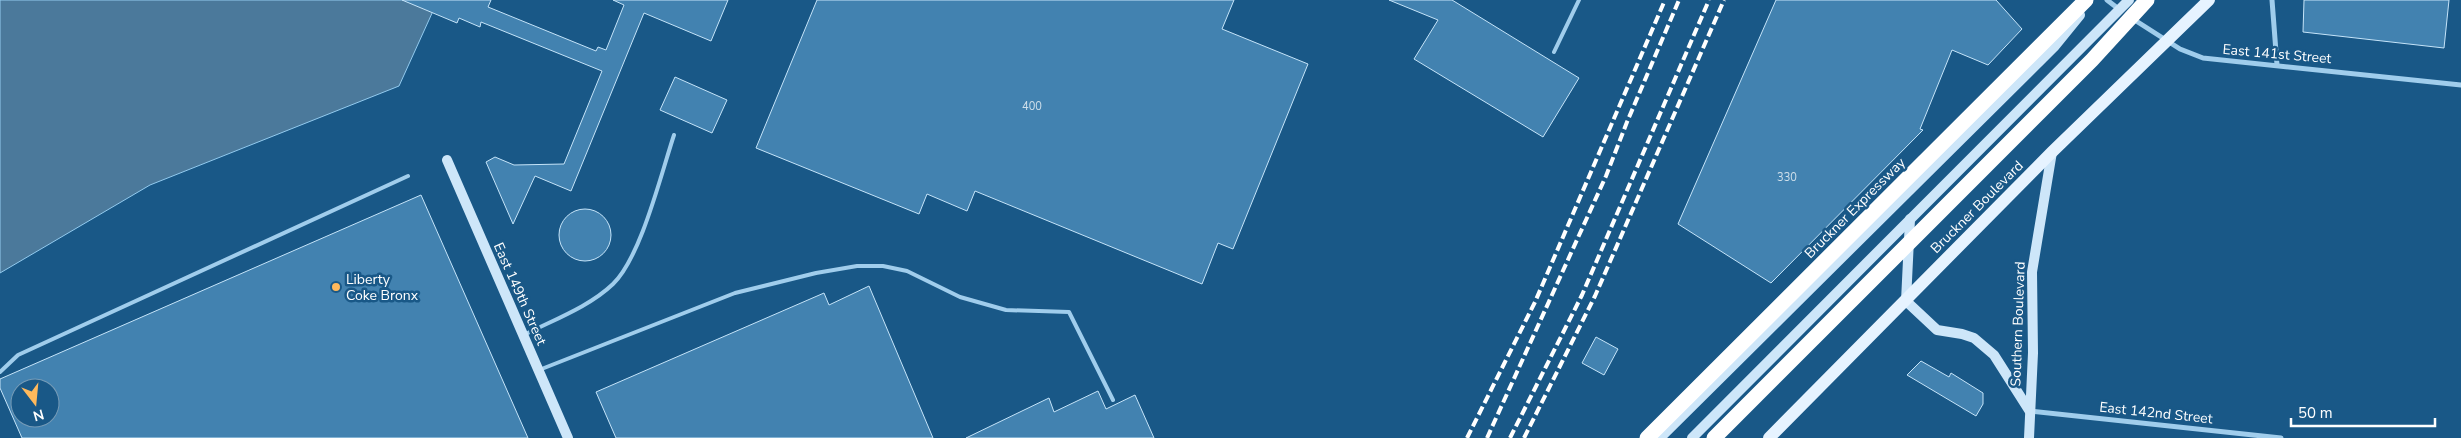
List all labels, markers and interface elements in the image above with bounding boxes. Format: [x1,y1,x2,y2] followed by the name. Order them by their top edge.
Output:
[2222,40,2332,68] street label: East 141st Street
[1022,99,1042,114] house number: 400
[1800,153,1910,263] street label: Bruckner Expressway
[1926,156,2028,258] street label: Bruckner Boulevard
[1777,170,1797,185] house number: 330
[489,240,551,348] street label: East 149th Street
[2006,261,2030,387] street label: Southern Boulevard
[346,270,419,305] place label: Liberty Coke Bronx
[330,281,342,293] marker: Liberty Coke Bronx
[10,378,60,428] north arrow
[2291,396,2435,428] scale bar
[2098,398,2214,428] street label: East 142nd Street
[2298,403,2333,423] text: 50 m
[31,404,46,426] text: N

